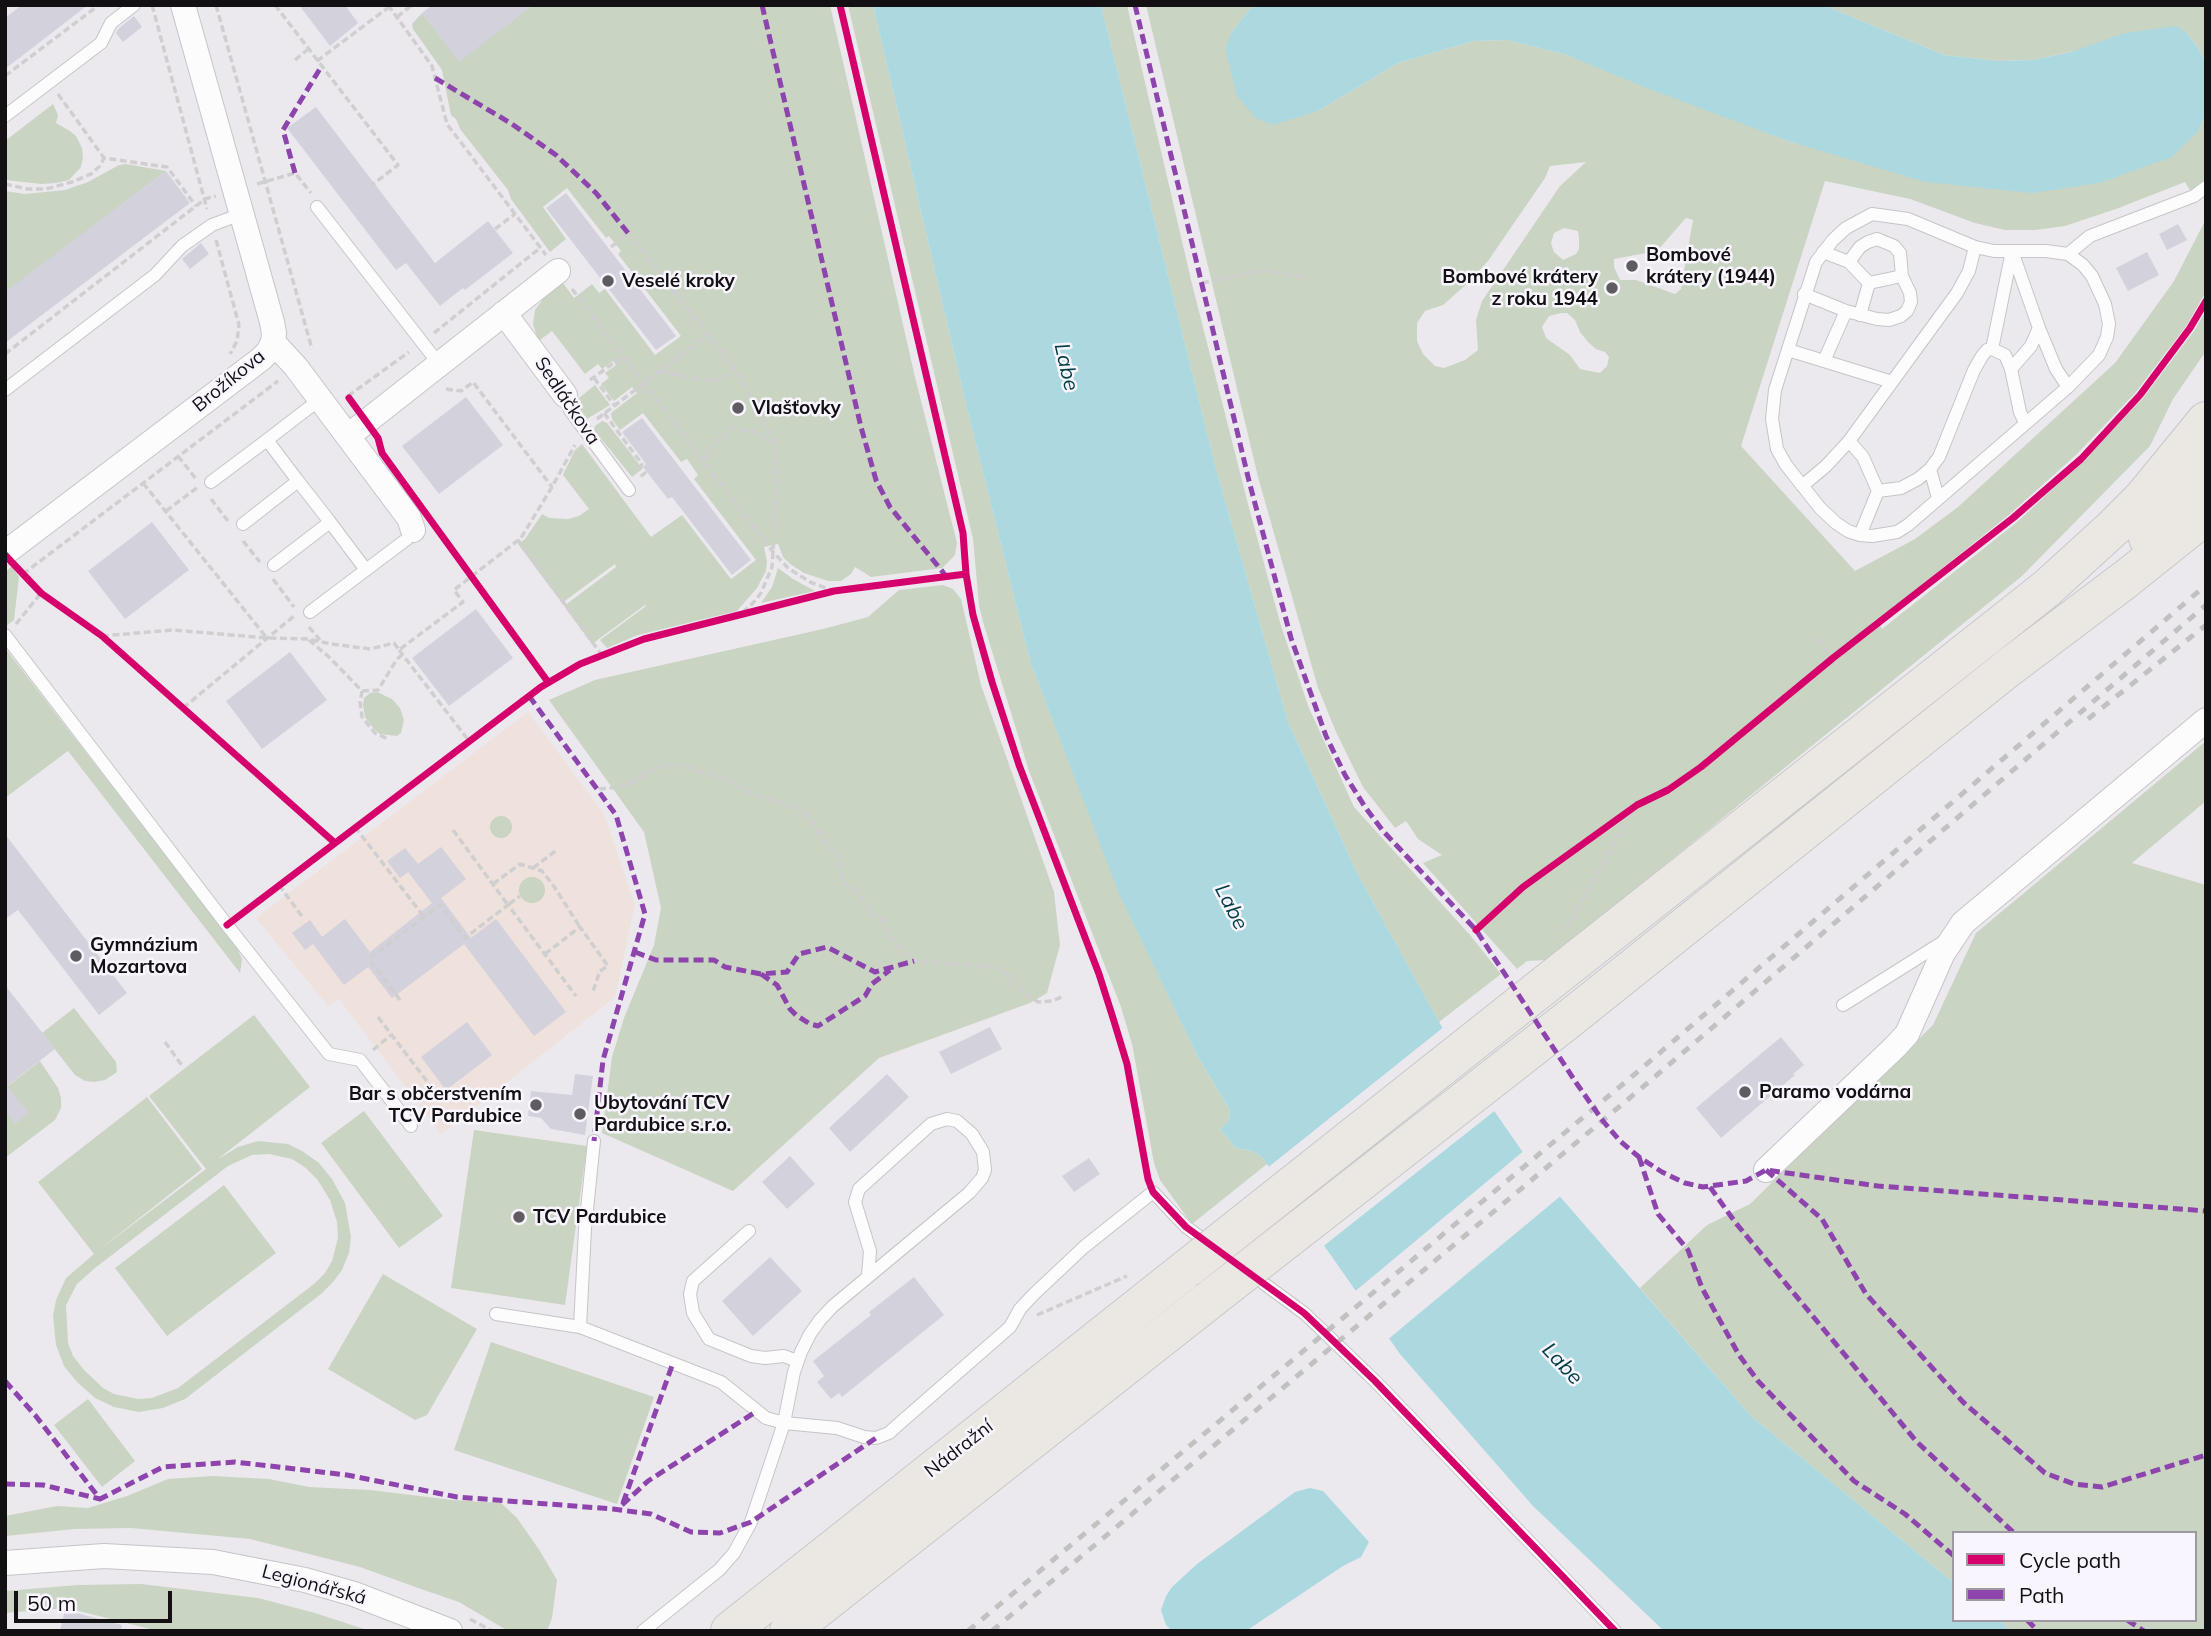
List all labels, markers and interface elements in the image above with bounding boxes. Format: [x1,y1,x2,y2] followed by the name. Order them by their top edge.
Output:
[1646,244,1776,288] place label: Bombové krátery (1944)
[1624,258,1640,274] marker: Bombové krátery (1944)
[1442,266,1598,310] place label: Bombové krátery z roku 1944
[622,270,735,292] place label: Veselé kroky
[600,273,616,289] marker: Veselé kroky
[1604,280,1620,296] marker: Bombové krátery z roku 1944
[1048,341,1084,393] water label: Labe
[188,345,270,417] street label: Brožíkova
[529,353,605,449] street label: Sedláčkova
[752,397,841,419] place label: Vlašťovky
[730,400,746,416] marker: Vlašťovky
[1209,880,1253,934] water label: Labe
[90,934,198,978] place label: Gymnázium Mozartova
[68,948,84,964] marker: Gymnázium Mozartova
[1759,1081,1911,1103] place label: Paramo vodárna
[349,1083,522,1127] place label: Bar s občerstvením TCV Pardubice
[1737,1084,1753,1100] marker: Paramo vodárna
[594,1092,731,1136] place label: Ubytování TCV Pardubice s.r.o.
[528,1097,544,1113] marker: Bar s občerstvením TCV Pardubice
[572,1106,588,1122] marker: Ubytování TCV Pardubice s.r.o.
[533,1206,666,1228] place label: TCV Pardubice
[511,1209,527,1225] marker: TCV Pardubice
[1536,1338,1588,1390] water label: Labe
[920,1415,998,1483] street label: Nádražní
[1952,1531,2197,1622] legend
[2019,1547,2121,1573] text: Cycle path
[259,1560,369,1610] street label: Legionářská
[18,1576,175,1620] scale bar
[2019,1582,2064,1608] text: Path
[27,1590,76,1616] text: 50 m

